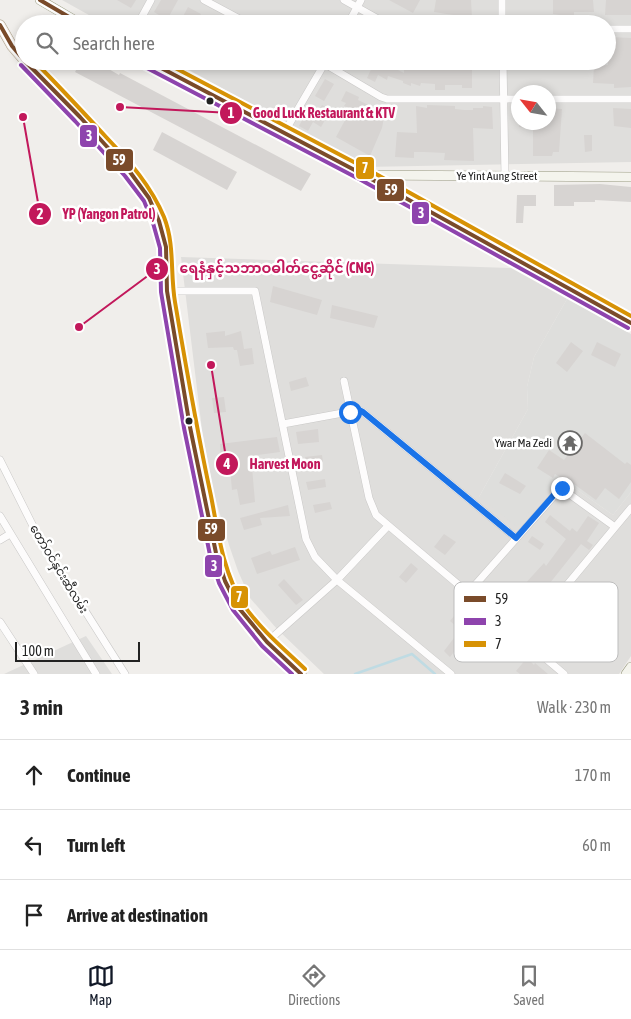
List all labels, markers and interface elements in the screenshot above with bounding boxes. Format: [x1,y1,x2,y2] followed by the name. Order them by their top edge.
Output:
[15,15,616,70] search box
[33,29,61,57] icon: search
[73,32,155,54] text: Search here
[511,85,556,130] north arrow
[205,96,215,106] unlabelled marker
[218,98,405,127] callout: Good Luck Restaurant & KTV
[227,104,235,121] text: 1
[253,105,395,121] text: Good Luck Restaurant & KTV
[79,124,98,148] line badge: 3
[86,128,92,144] text: 3
[105,148,134,172] line badge: 59
[112,152,126,168] text: 59
[355,156,375,180] line badge: 7
[362,160,368,176] text: 7
[456,169,538,183] street label: Ye Yint Aung Street
[376,178,405,202] line badge: 59
[384,182,398,198] text: 59
[28,200,166,229] callout: YP (Yangon Patrol)
[411,201,430,225] line badge: 3
[36,205,44,222] text: 2
[418,205,424,221] text: 3
[62,206,156,222] text: YP (Yangon Patrol)
[144,254,384,283] callout: ရေနံနှင့်သဘာဝဓါတ်ငွေ့ဆိုင် (CNG)
[180,258,374,280] text: ရေနံနှင့်သဘာဝဓါတ်ငွေ့ဆိုင် (CNG)
[153,260,161,277] text: 3
[339,401,362,424] route start
[184,416,194,426] unlabelled marker
[557,430,583,456] temple icon: Ywar Ma Zedi
[495,436,552,450] place label: Ywar Ma Zedi
[215,449,331,478] callout: Harvest Moon
[222,455,231,472] text: 4
[250,456,321,472] text: Harvest Moon
[551,477,574,500] route end
[197,518,226,542] line badge: 59
[24,521,93,617] street label: တော်ဝင်နှင်းဆီလမ်း
[204,521,218,537] text: 59
[204,554,223,578] line badge: 3
[211,558,217,574] text: 3
[454,582,618,662] legend
[230,585,249,609] line badge: 7
[236,589,242,605] text: 7
[495,591,508,607] text: 59
[495,613,502,629] text: 3
[495,636,502,652] text: 7
[15,639,140,662] scale bar
[22,643,54,659] text: 100 m
[20,695,63,719] text: 3 min
[537,698,611,716] text: Walk · 230 m
[20,761,48,789] icon: ahead
[67,764,131,786] text: Continue
[575,766,611,784] text: 170 m
[20,831,48,859] icon: left
[67,834,125,856] text: Turn left
[582,836,611,854] text: 60 m
[20,901,48,929] icon: arrive
[67,904,208,926] text: Arrive at destination
[87,962,115,1008] tab: Map
[288,962,340,1008] tab: Directions
[513,962,544,1008] tab: Saved

